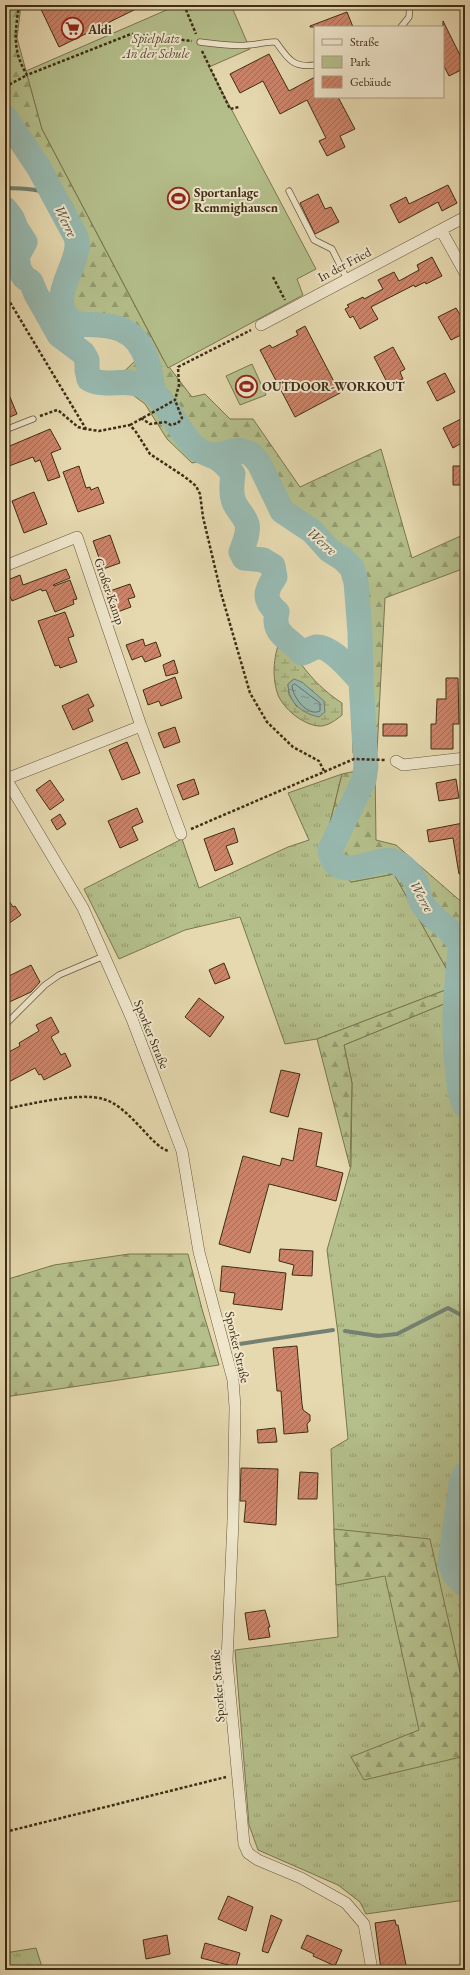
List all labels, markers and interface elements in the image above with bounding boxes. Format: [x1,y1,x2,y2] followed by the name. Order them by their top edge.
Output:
[60,16,86,42] supermarket icon: Aldi
[87,21,112,38] place label: Aldi
[314,26,444,98] legend
[121,30,190,62] park label: Spielplatz An der Schule
[350,34,379,50] text: Straße
[350,54,371,70] text: Park
[350,74,392,90] text: Gebäude
[194,184,279,216] place label: Sportanlage Remmighausen
[166,186,192,212] sports icon: Sportanlage Remmighausen
[51,202,82,240] water label: Werre
[315,243,374,286] street label: In der Fried
[233,373,259,399] sports icon: OUTDOOR-WORKOUT
[262,378,405,395] place label: OUTDOOR-WORKOUT
[303,523,341,559] water label: Werre
[90,555,129,627] street label: Großer Kamp
[406,877,438,915] water label: Werre
[130,997,173,1071] street label: Sporker Straße
[221,1310,254,1385] street label: Sporker Straße
[206,1649,229,1723] street label: Sporker Straße

